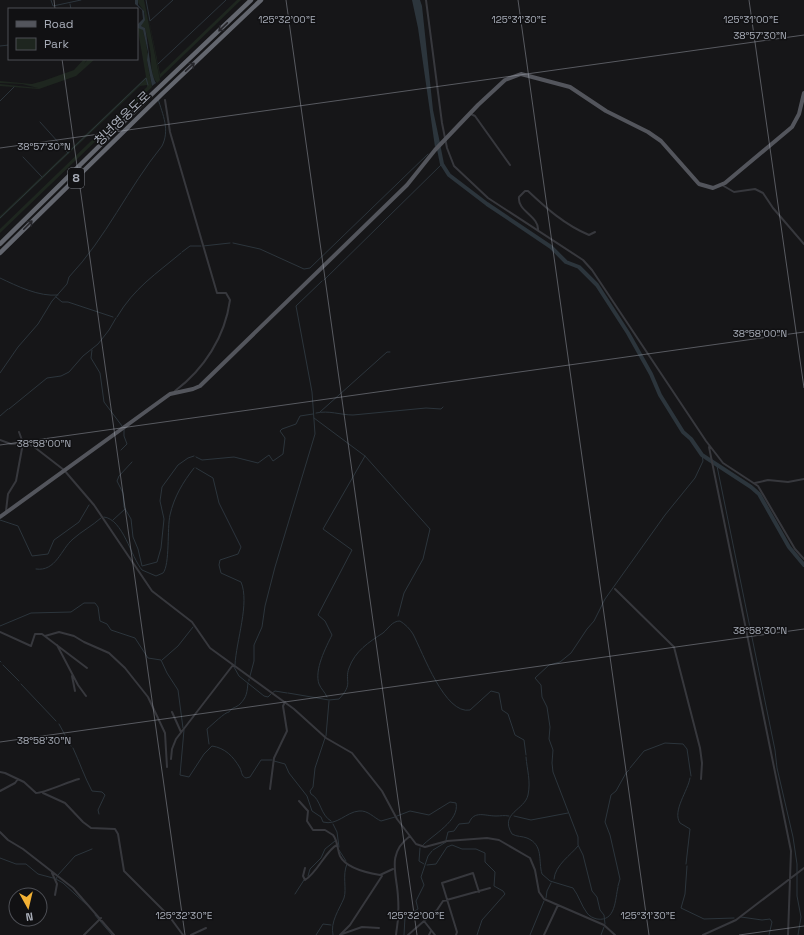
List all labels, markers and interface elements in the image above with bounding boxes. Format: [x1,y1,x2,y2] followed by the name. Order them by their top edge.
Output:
[8,8,138,60] legend
[258,13,316,26] text: 125°32'00"E
[492,13,547,26] text: 125°31'30"E
[723,13,779,26] text: 125°31'00"E
[44,16,73,32] text: Road
[218,22,228,32] one-way arrow
[733,29,787,42] text: 38°57'30"N
[44,36,69,52] text: Park
[185,62,195,72] one-way arrow
[91,87,154,149] street label: 청년영웅도로
[17,140,71,153] text: 38°57'30"N
[68,168,84,188] road number: 8
[23,221,33,230] one-way arrow
[733,327,787,340] text: 38°58'00"N
[17,437,71,450] text: 38°58'00"N
[733,624,787,637] text: 38°58'30"N
[17,734,71,747] text: 38°58'30"N
[8,887,48,927] north arrow
[25,909,34,924] text: N
[156,909,213,922] text: 125°32'30"E
[387,909,445,922] text: 125°32'00"E
[621,909,676,922] text: 125°31'30"E

